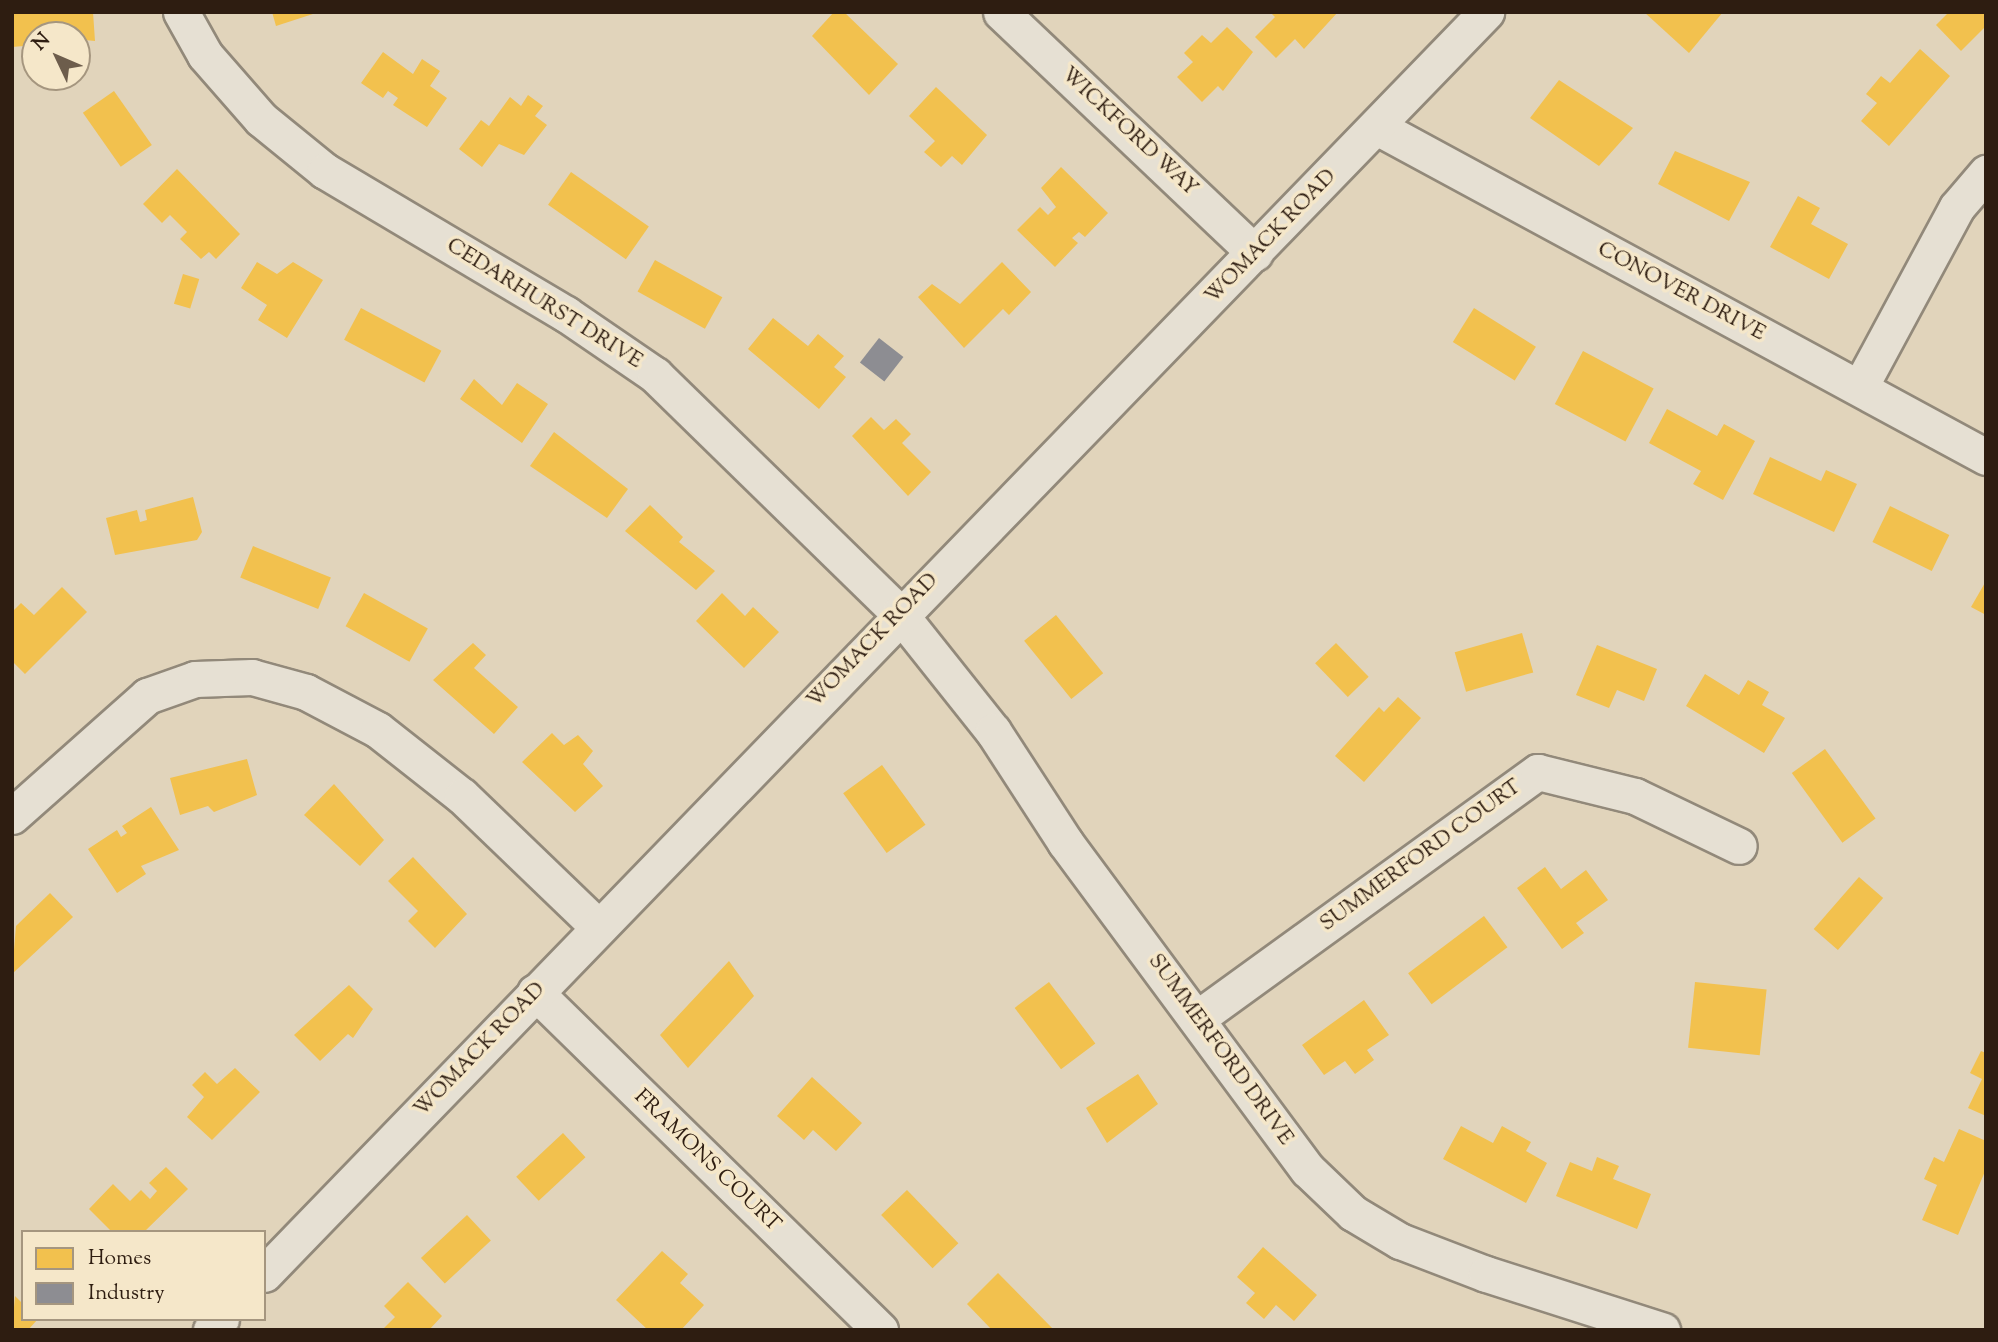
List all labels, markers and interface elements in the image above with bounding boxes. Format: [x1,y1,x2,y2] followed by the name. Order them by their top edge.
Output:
[21,21,91,91] north arrow
[27,28,57,57] text: N
[1056,62,1202,202] street label: WICKFORD WAY
[1200,164,1342,310] street label: WOMACK ROAD
[442,233,646,375] street label: CEDARHURST DRIVE
[1593,237,1769,347] street label: CONOVER DRIVE
[802,568,944,714] street label: WOMACK ROAD
[1316,775,1526,937] street label: SUMMERFORD COURT
[1142,950,1298,1150] street label: SUMMERFORD DRIVE
[409,977,551,1123] street label: WOMACK ROAD
[628,1085,786,1237] street label: FRAMONS COURT
[21,1230,266,1321] legend
[88,1244,151,1274] text: Homes
[88,1279,165,1309] text: Industry

